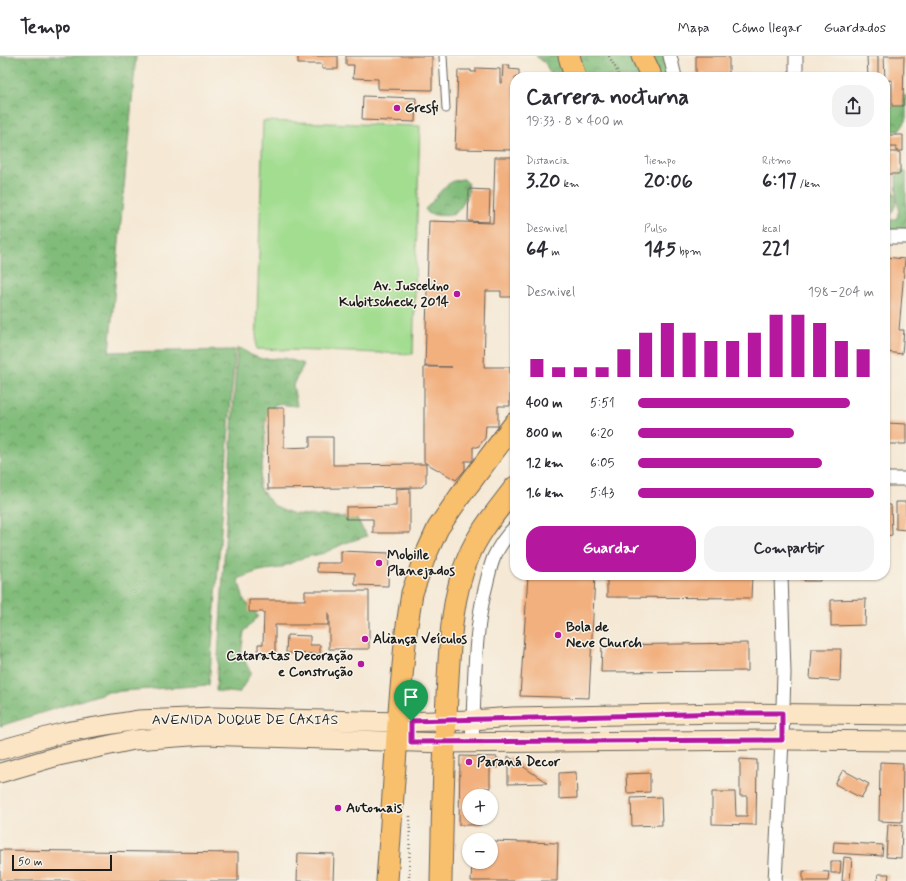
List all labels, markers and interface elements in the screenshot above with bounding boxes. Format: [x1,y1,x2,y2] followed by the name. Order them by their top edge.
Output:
[20,15,70,40] text: Tempo
[678,19,710,37] text: Mapa
[732,19,802,37] text: Cómo llegar
[824,19,886,37] text: Guardados
[526,84,689,112] text: Carrera nocturna
[832,85,874,127] button: share
[405,99,439,117] place label: Gresfi
[392,103,402,113] marker: Gresfi
[526,113,623,130] text: 19:33 · 8 × 400 m
[526,154,569,168] text: Distancia
[644,154,676,168] text: Tiempo
[762,154,791,168] text: Ritmo
[526,168,560,195] text: 3.20
[644,168,693,195] text: 20:06
[762,168,797,195] text: 6:17
[560,177,579,191] text: km
[797,177,820,191] text: /km
[526,222,568,236] text: Desnivel
[644,222,667,236] text: Pulso
[762,222,780,236] text: kcal
[526,236,548,263] text: 64
[644,236,676,263] text: 145
[762,236,790,263] text: 221
[548,245,560,259] text: m
[676,245,701,259] text: bpm
[339,277,450,311] place label: Av. Juscelino Kubitscheck, 2014
[526,284,575,301] text: Desnivel
[808,284,874,301] text: 198–204 m
[452,289,462,299] marker: Av. Juscelino Kubitscheck, 2014
[526,395,563,412] text: 400 m
[590,395,615,412] text: 5:51
[526,425,562,442] text: 800 m
[590,425,614,442] text: 6:20
[526,455,563,472] text: 1.2 km
[590,455,614,472] text: 6:05
[526,485,564,502] text: 1.6 km
[590,485,614,502] text: 5:43
[526,526,696,572] button: Guardar
[704,526,874,572] button: Compartir
[387,546,455,580] place label: Mobille Planejados
[374,558,384,568] marker: Mobille Planejados
[566,618,642,652] place label: Bola de Neve Church
[373,630,468,648] place label: Aliança Veículos
[553,630,563,640] marker: Bola de Neve Church
[360,634,370,644] marker: Aliança Veículos
[226,647,353,681] place label: Cataratas Decoração e Construção
[356,659,366,669] marker: Cataratas Decoração e Construção
[394,680,428,721] pin
[400,686,422,708] icon: arrive
[152,711,338,729] street label: AVENIDA DUQUE DE CAXIAS
[477,753,561,771] place label: Paraná Decor
[464,757,474,767] marker: Paraná Decor
[462,789,498,869] map controls
[462,789,498,825] button: +
[346,799,403,817] place label: Automais
[333,803,343,813] marker: Automais
[462,833,498,869] button: −
[12,853,112,872] scale bar
[18,855,43,869] text: 50 m

